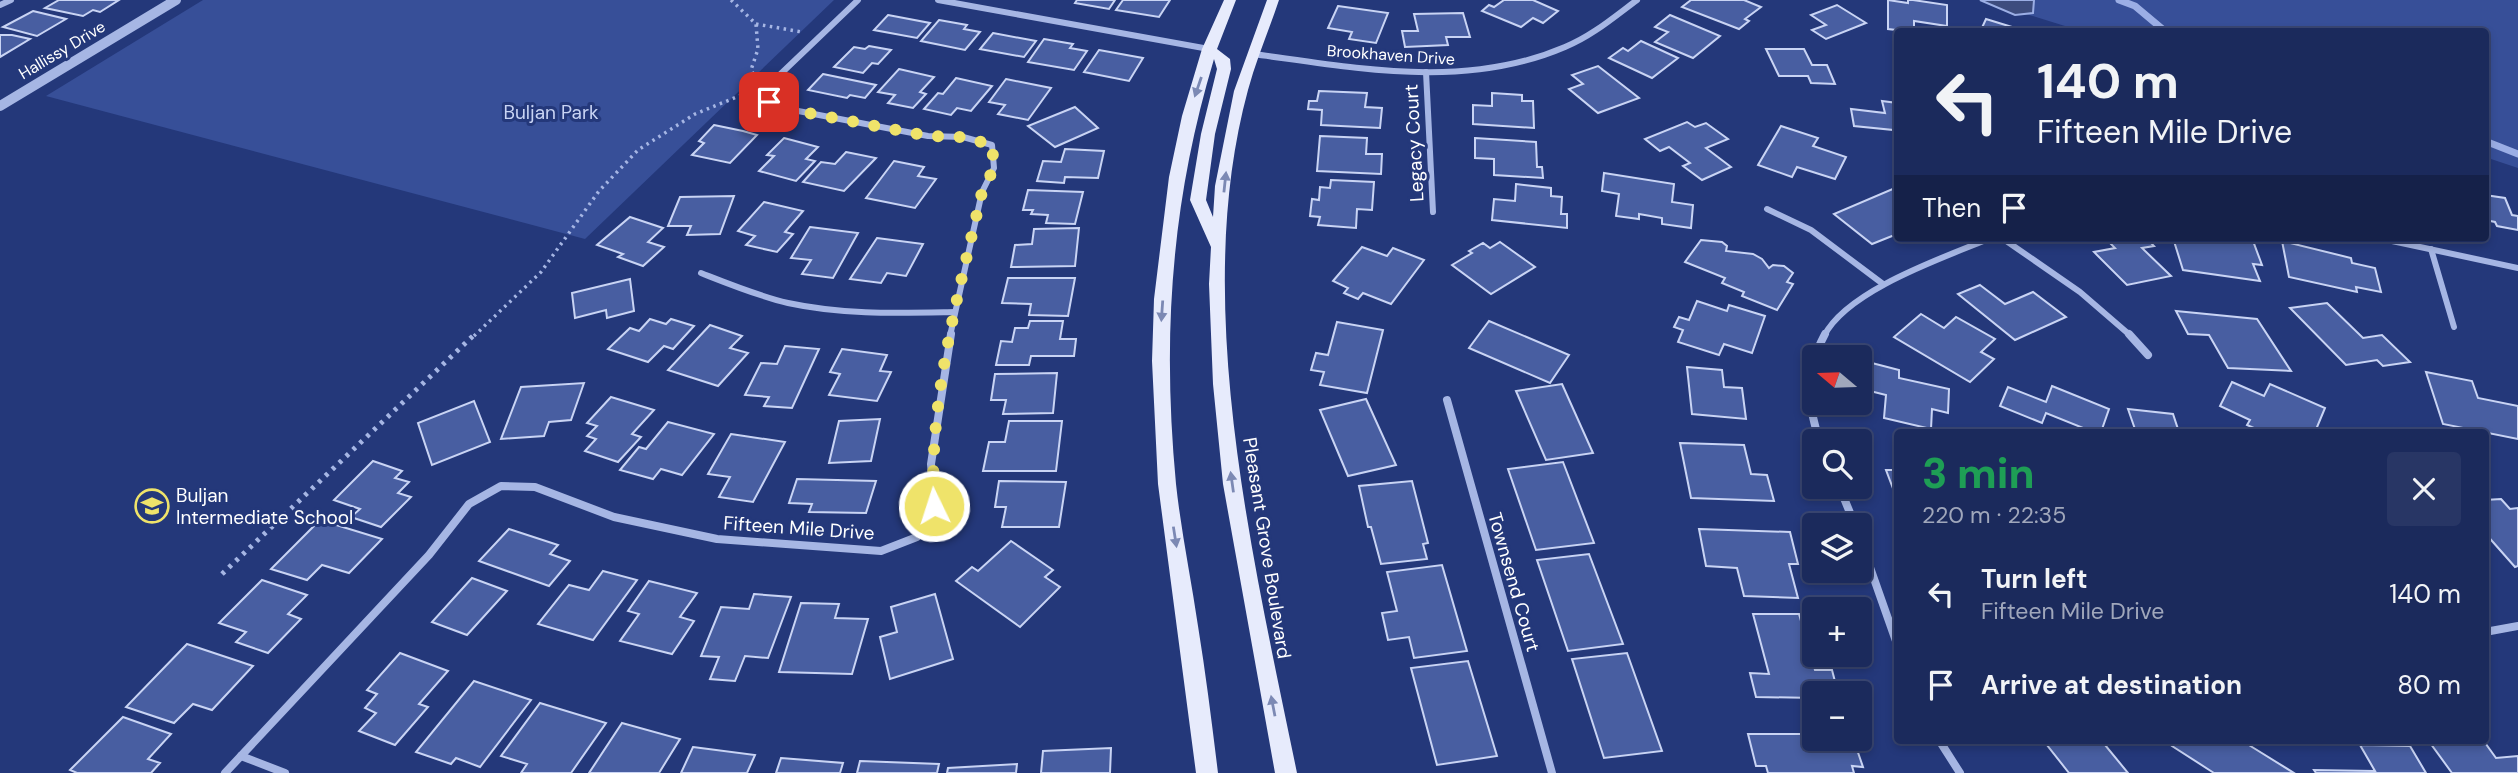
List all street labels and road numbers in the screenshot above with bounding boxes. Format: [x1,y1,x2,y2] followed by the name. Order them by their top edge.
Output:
[15,16,109,84] street label: Hallissy Drive
[1326,40,1456,70] street label: Brookhaven Drive
[1398,83,1430,203] street label: Legacy Court
[1237,436,1297,660] street label: Pleasant Grove Boulevard
[1482,509,1546,655] street label: Townsend Court
[723,510,875,546] street label: Fifteen Mile Drive

